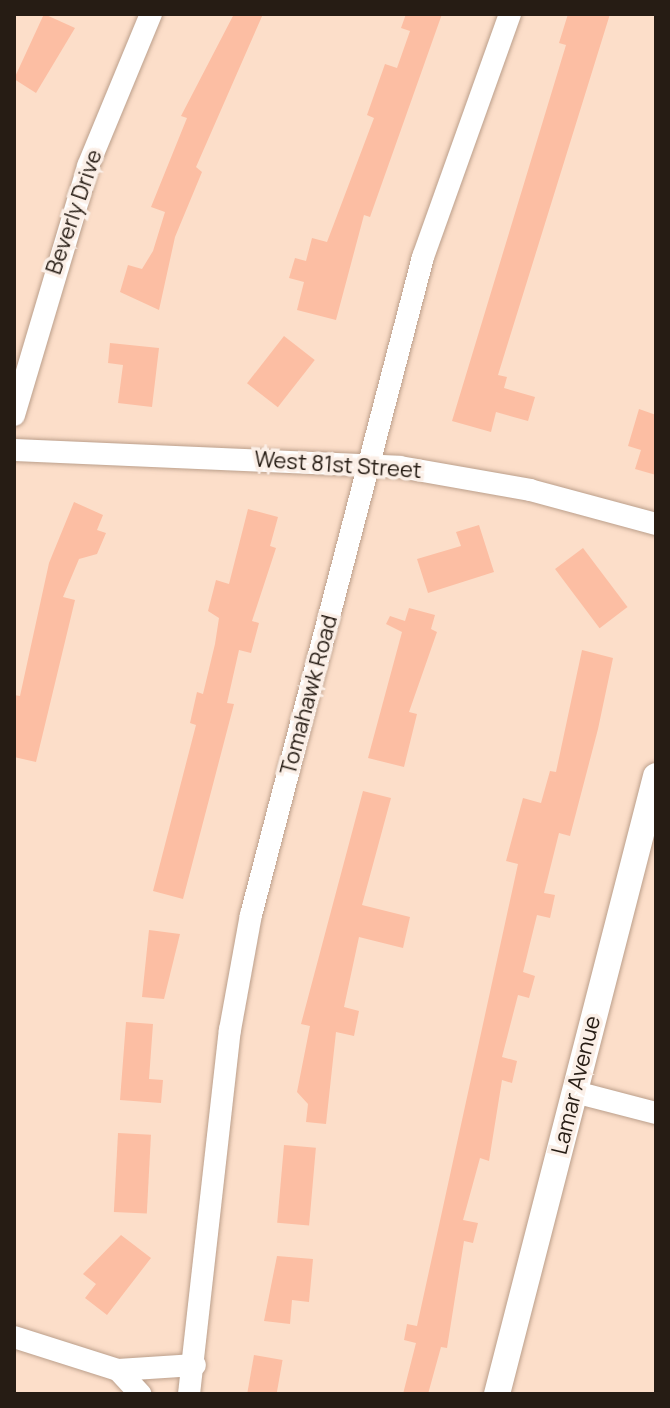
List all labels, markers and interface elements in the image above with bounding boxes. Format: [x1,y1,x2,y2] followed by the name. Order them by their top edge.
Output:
[40,146,108,278] street label: Beverly Drive
[253,446,423,484] street label: West 81st Street
[275,612,343,778] street label: Tomahawk Road
[546,1013,606,1157] street label: Lamar Avenue

